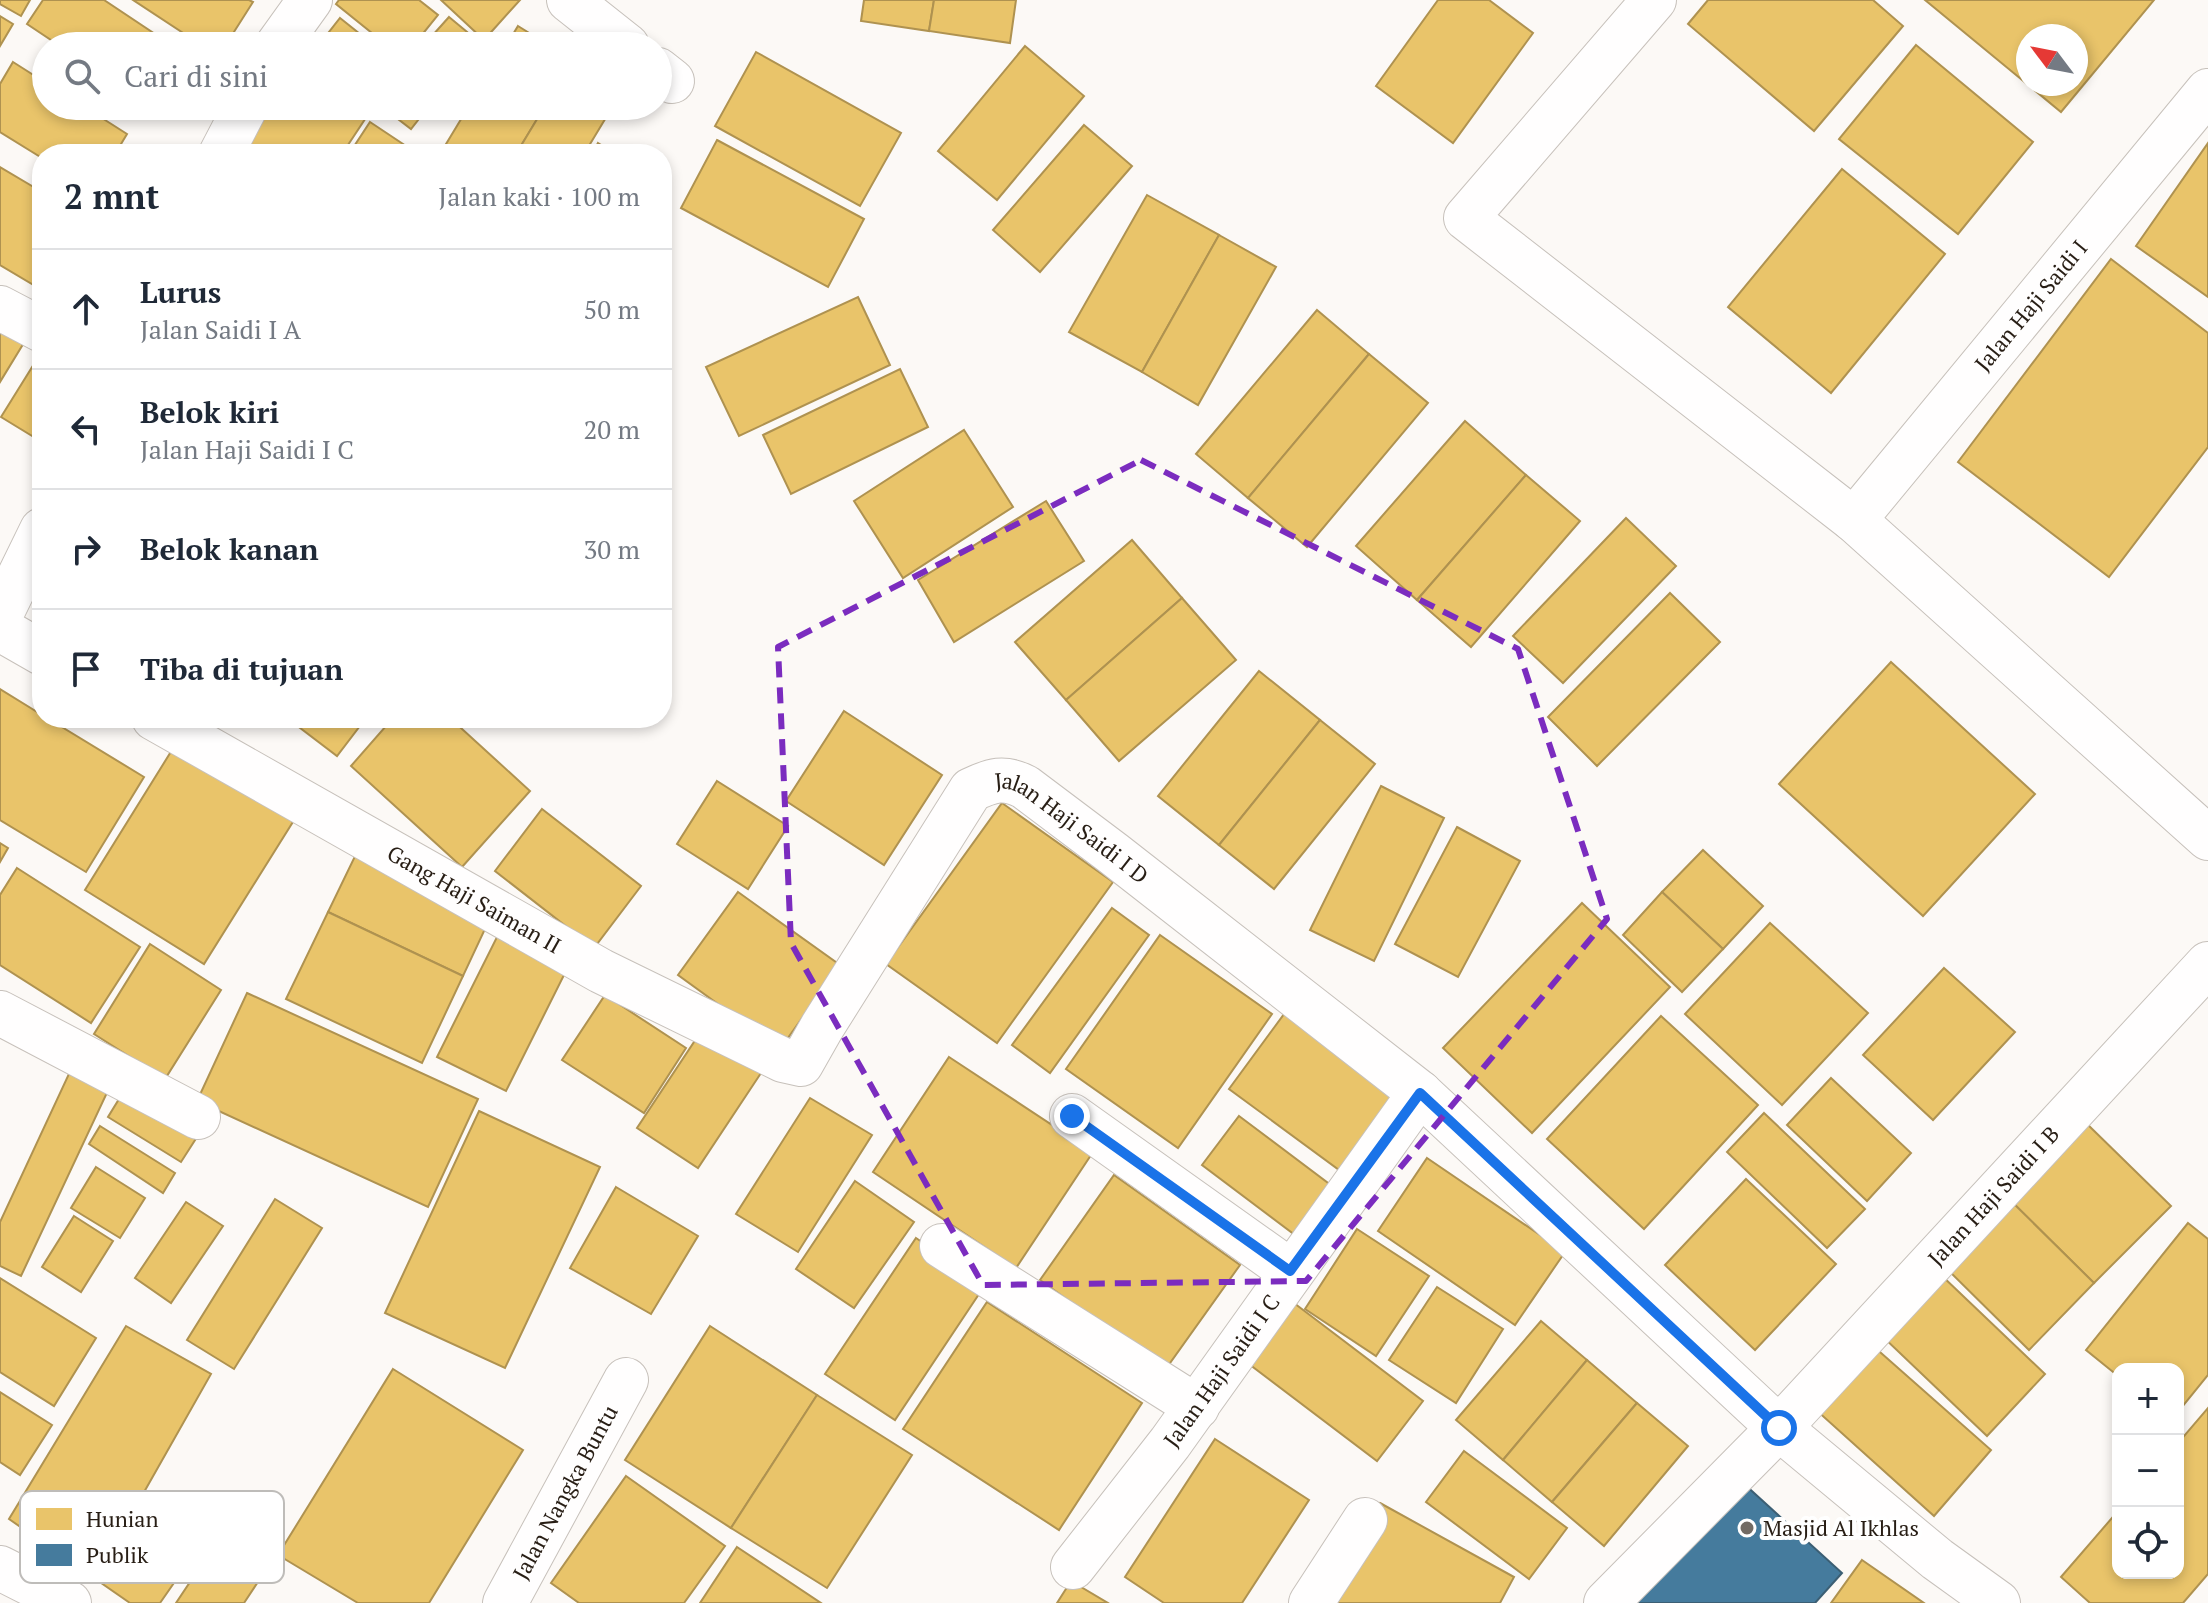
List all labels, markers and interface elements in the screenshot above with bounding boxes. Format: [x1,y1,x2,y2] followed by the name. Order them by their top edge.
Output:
[2016,24,2088,96] north arrow
[32,32,672,120] search box
[60,54,104,98] icon: search
[124,56,268,96] text: Cari di sini
[64,174,159,219] text: 2 mnt
[438,179,640,213] text: Jalan kaki · 100 m
[1968,234,2093,377] street label: Jalan Haji Saidi I
[140,272,221,312] text: Lurus
[64,287,108,331] icon: ahead
[584,292,640,326] text: 50 m
[140,312,301,346] text: Jalan Saidi I A
[140,392,279,432] text: Belok kiri
[64,407,108,451] icon: left
[584,412,640,446] text: 20 m
[140,432,354,466] text: Jalan Haji Saidi I C
[64,527,108,571] icon: right
[140,529,319,569] text: Belok kanan
[584,532,640,566] text: 30 m
[64,647,108,691] icon: arrive
[140,649,343,689] text: Tiba di tujuan
[993,765,1155,890] street label: Jalan Haji Saidi I D
[382,838,567,960] street label: Gang Haji Saiman II
[1054,1098,1090,1134] route end
[1921,1120,2065,1272] street label: Jalan Haji Saidi I B
[1157,1288,1286,1453] street label: Jalan Haji Saidi I C
[2112,1363,2184,1579] map controls
[2112,1363,2184,1435] button: +
[505,1399,624,1584] street label: Jalan Nangka Buntu
[1761,1410,1797,1446] route start
[2112,1435,2184,1507] button: −
[20,1491,284,1583] legend
[86,1504,159,1533] text: Hunian
[2112,1507,2184,1579] button: locate
[1763,1513,1919,1542] place label: Masjid Al Ikhlas
[1738,1519,1756,1537] marker: Masjid Al Ikhlas
[86,1540,149,1569] text: Publik

